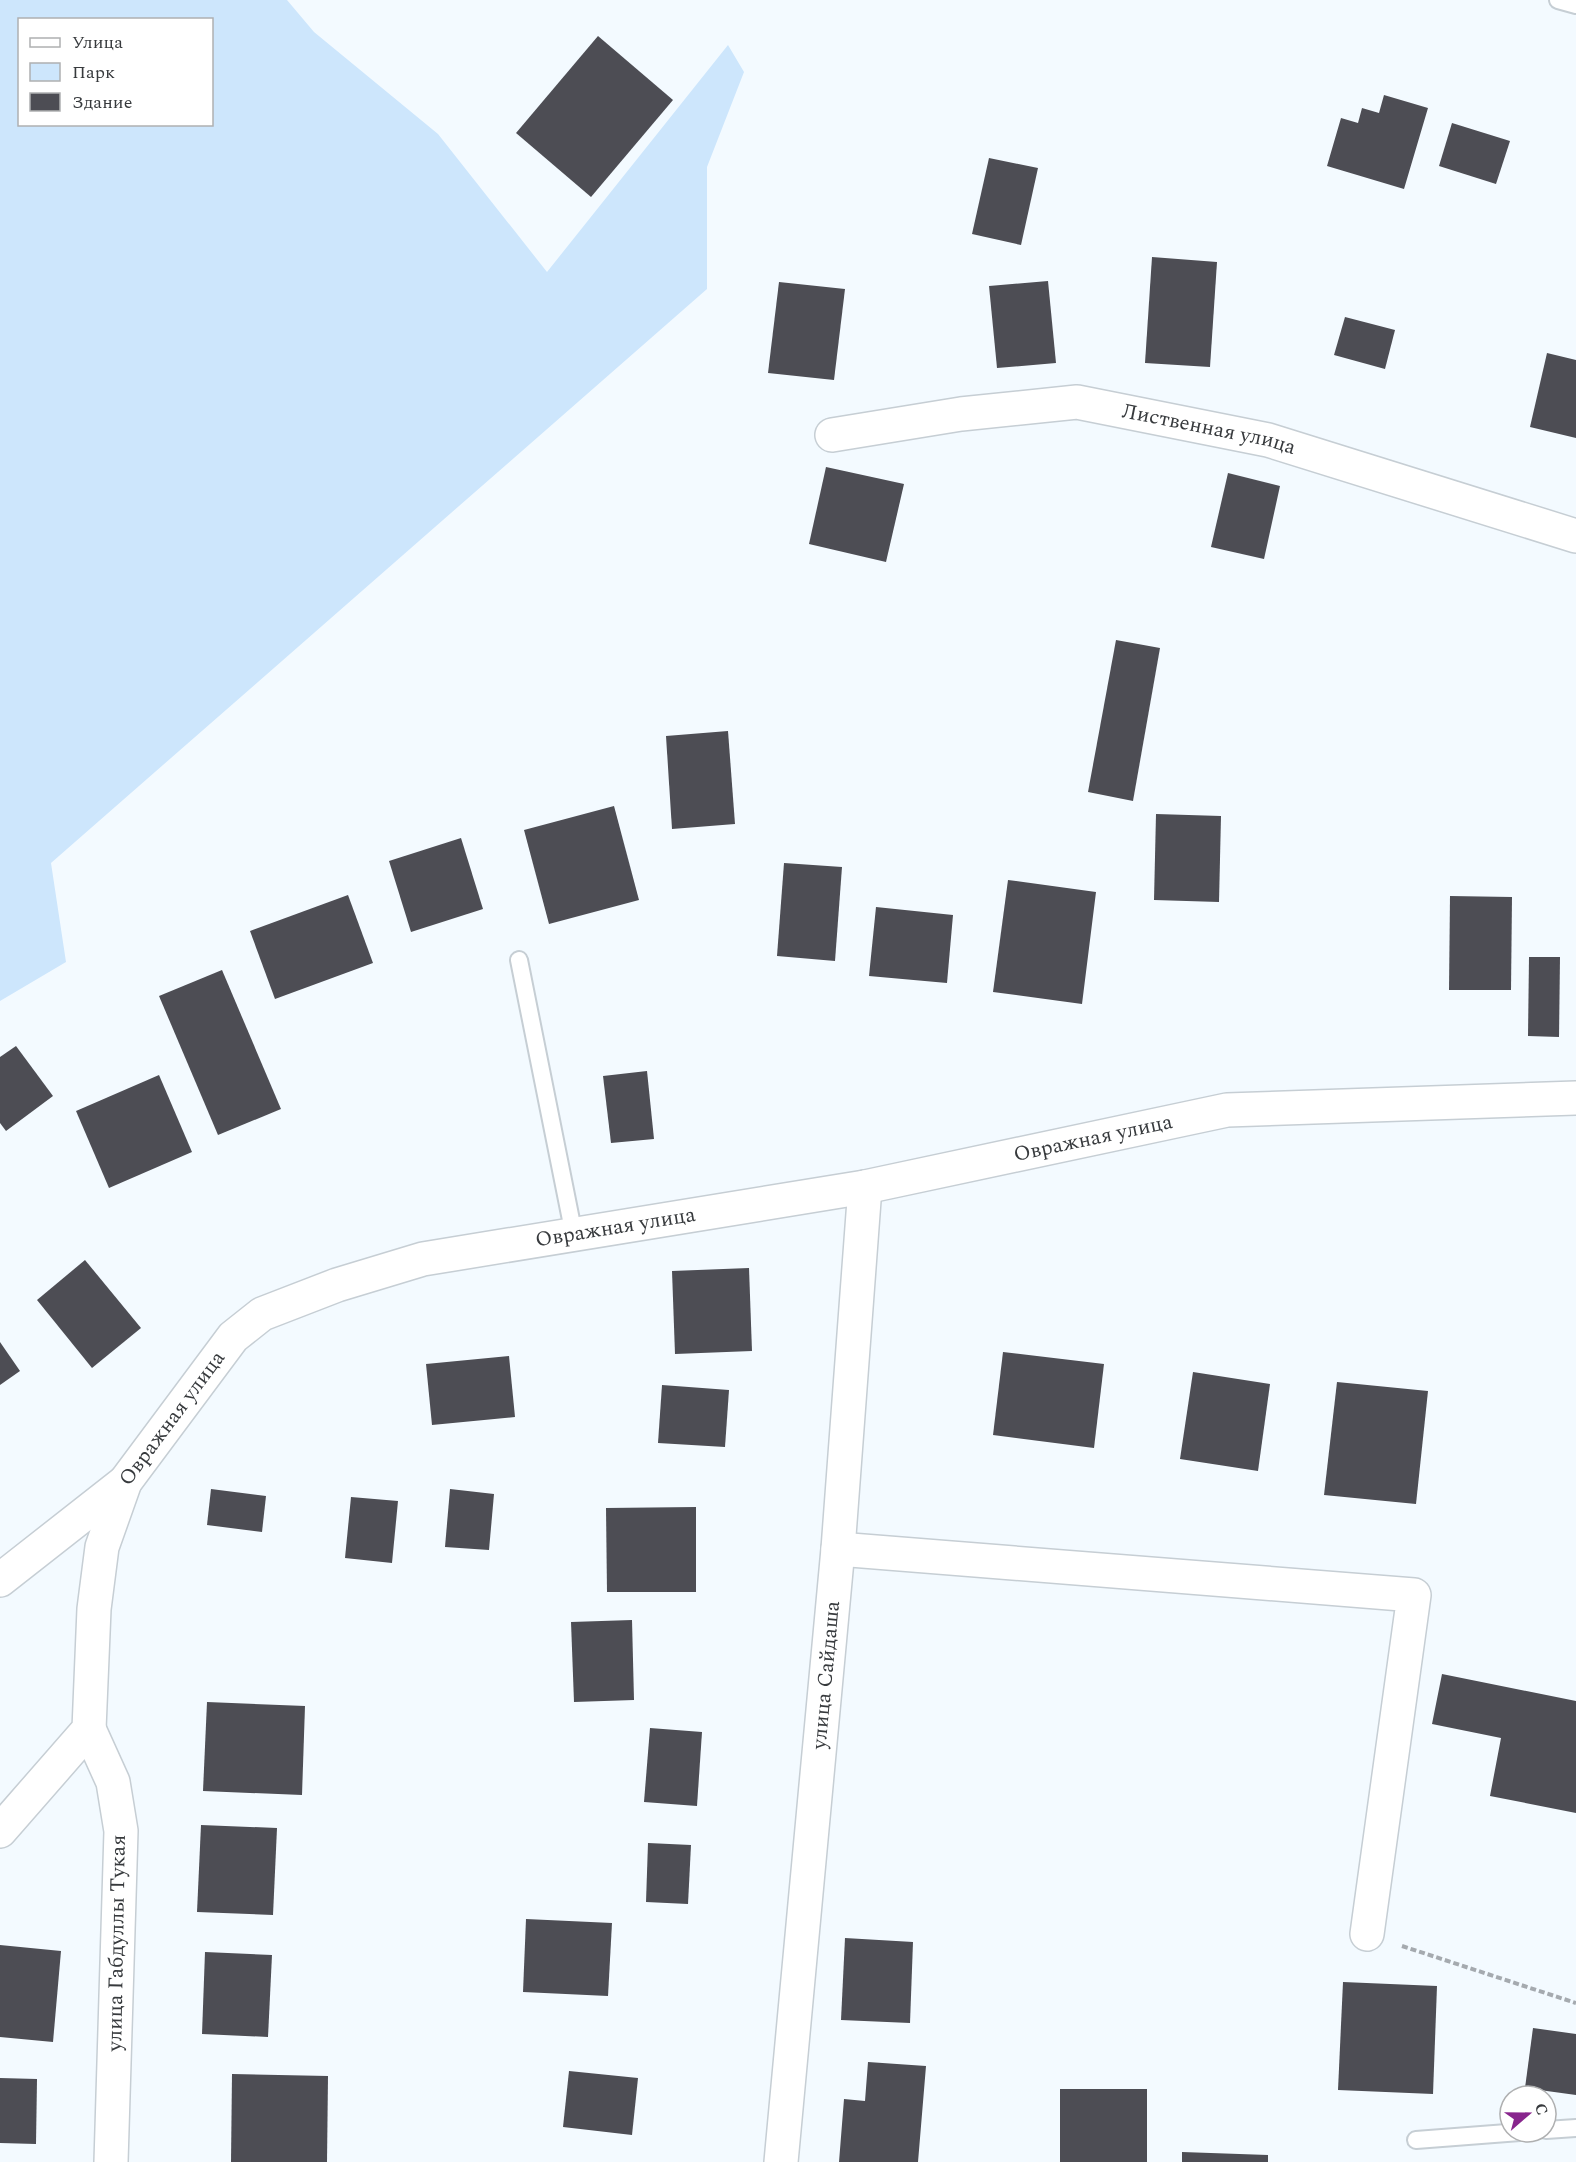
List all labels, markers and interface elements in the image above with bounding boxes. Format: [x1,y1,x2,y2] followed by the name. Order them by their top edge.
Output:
[18,18,213,126] legend
[72,29,123,56] text: Улица
[72,59,115,86] text: Парк
[72,89,132,116] text: Здание
[1119,395,1301,464] street label: Лиственная улица
[1011,1106,1176,1171] street label: Овражная улица
[533,1199,699,1256] street label: Овражная улица
[111,1344,234,1493] street label: Овражная улица
[803,1599,849,1752] street label: улица Сайдаша
[99,1834,135,2053] street label: улица Габдуллы Тукая
[1498,2084,1558,2144] north arrow
[1528,2100,1554,2119] text: С

